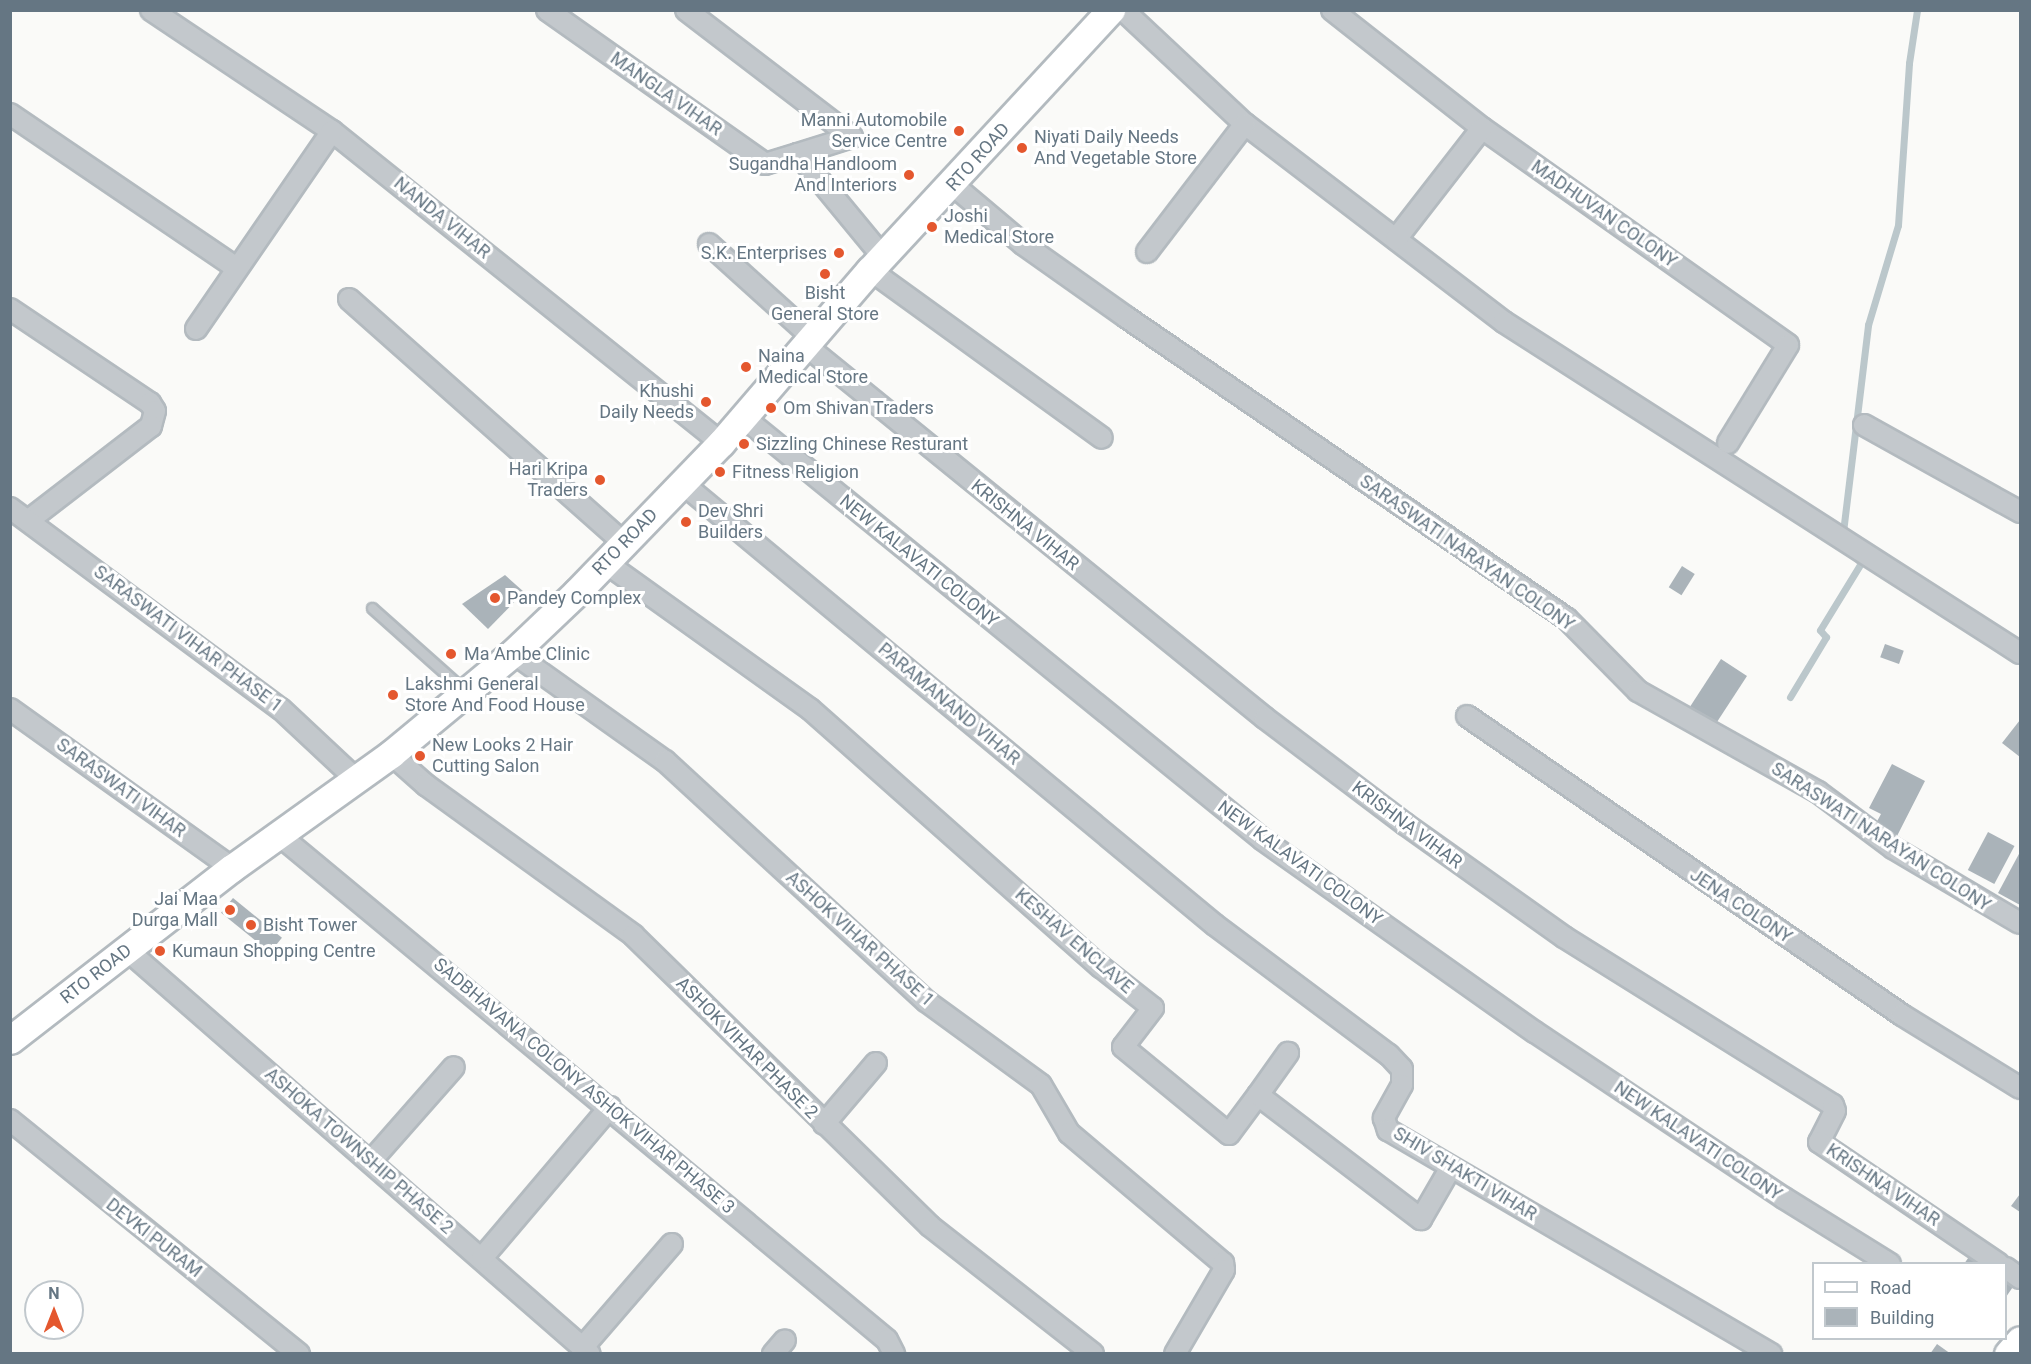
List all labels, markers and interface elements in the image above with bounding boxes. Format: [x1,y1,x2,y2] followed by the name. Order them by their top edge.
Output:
[606,48,726,140] street label: MANGLA VIHAR
[801,110,947,152] place label: Manni Automobile Service Centre
[942,118,1014,196] street label: RTO ROAD
[952,124,966,138] marker: Manni Automobile Service Centre
[1034,127,1197,170] place label: Niyati Daily Needs And Vegetable Store
[1015,141,1029,155] marker: Niyati Daily Needs And Vegetable Store
[729,154,897,196] place label: Sugandha Handloom And Interiors
[1527,156,1681,272] street label: MADHUVAN COLONY
[902,168,916,182] marker: Sugandha Handloom And Interiors
[390,173,494,263] street label: NANDA VIHAR
[944,206,1054,248] place label: Joshi Medical Store
[925,220,939,234] marker: Joshi Medical Store
[701,242,827,264] place label: S.K. Enterprises
[832,246,846,260] marker: S.K. Enterprises
[818,267,832,281] marker: Bisht General Store
[771,283,879,326] place label: Bisht General Store
[758,346,868,388] place label: Naina Medical Store
[739,360,753,374] marker: Naina Medical Store
[599,381,694,424] place label: Khushi Daily Needs
[699,395,713,409] marker: Khushi Daily Needs
[783,397,934,419] place label: Om Shivan Traders
[764,401,778,415] marker: Om Shivan Traders
[756,433,968,455] place label: Sizzling Chinese Resturant
[737,437,751,451] marker: Sizzling Chinese Resturant
[509,459,588,502] place label: Hari Kripa Traders
[732,461,859,483] place label: Fitness Religion
[713,465,727,479] marker: Fitness Religion
[1356,470,1578,636] street label: SARASWATI NARAYAN COLONY
[593,473,607,487] marker: Hari Kripa Traders
[967,475,1083,575] street label: KRISHNA VIHAR
[835,490,1003,632] street label: NEW KALAVATI COLONY
[698,501,764,544] place label: Dev Shri Builders
[588,504,662,580] street label: RTO ROAD
[679,515,693,529] marker: Dev Shri Builders
[89,561,287,717] street label: SARASWATI VIHAR PHASE 1
[507,587,641,609] place label: Pandey Complex
[488,591,502,605] marker: Pandey Complex
[874,638,1024,770] street label: PARAMANAND VIHAR
[464,643,590,665] place label: Ma Ambe Clinic
[442,645,460,663] marker: Ma Ambe Clinic
[405,674,585,716] place label: Lakshmi General Store And Food House
[386,688,400,702] marker: Lakshmi General Store And Food House
[52,734,190,842] street label: SARASWATI VIHAR
[432,735,573,777] place label: New Looks 2 Hair Cutting Salon
[413,749,427,763] marker: New Looks 2 Hair Cutting Salon
[1767,758,1995,916] street label: SARASWATI NARAYAN COLONY
[1348,777,1466,873] street label: KRISHNA VIHAR
[1214,796,1386,930] street label: NEW KALAVATI COLONY
[1686,864,1796,948] street label: JENA COLONY
[782,867,938,1011] street label: ASHOK VIHAR PHASE 1
[1011,884,1137,998] street label: KESHAV ENCLAVE
[132,889,218,932] place label: Jai Maa Durga Mall
[223,903,237,917] marker: Jai Maa Durga Mall
[263,914,357,936] place label: Bisht Tower
[244,918,258,932] marker: Bisht Tower
[56,939,136,1009] street label: RTO ROAD
[172,940,375,962] place label: Kumaun Shopping Centre
[153,944,167,958] marker: Kumaun Shopping Centre
[429,954,739,1218] street label: SADBHAVANA COLONY ASHOK VIHAR PHASE 3
[672,973,822,1123] street label: ASHOK VIHAR PHASE 2
[260,1063,458,1239] street label: ASHOKA TOWNSHIP PHASE 2
[1610,1077,1786,1205] street label: NEW KALAVATI COLONY
[1389,1123,1541,1225] street label: SHIV SHAKTI VIHAR
[1822,1139,1944,1231] street label: KRISHNA VIHAR
[102,1194,206,1282] street label: DEVKI PURAM
[1812,1262,2007,1340] legend
[1870,1277,1911,1298] text: Road
[24,1280,84,1340] north arrow
[48,1284,60,1303] text: N
[1870,1307,1934,1328] text: Building

